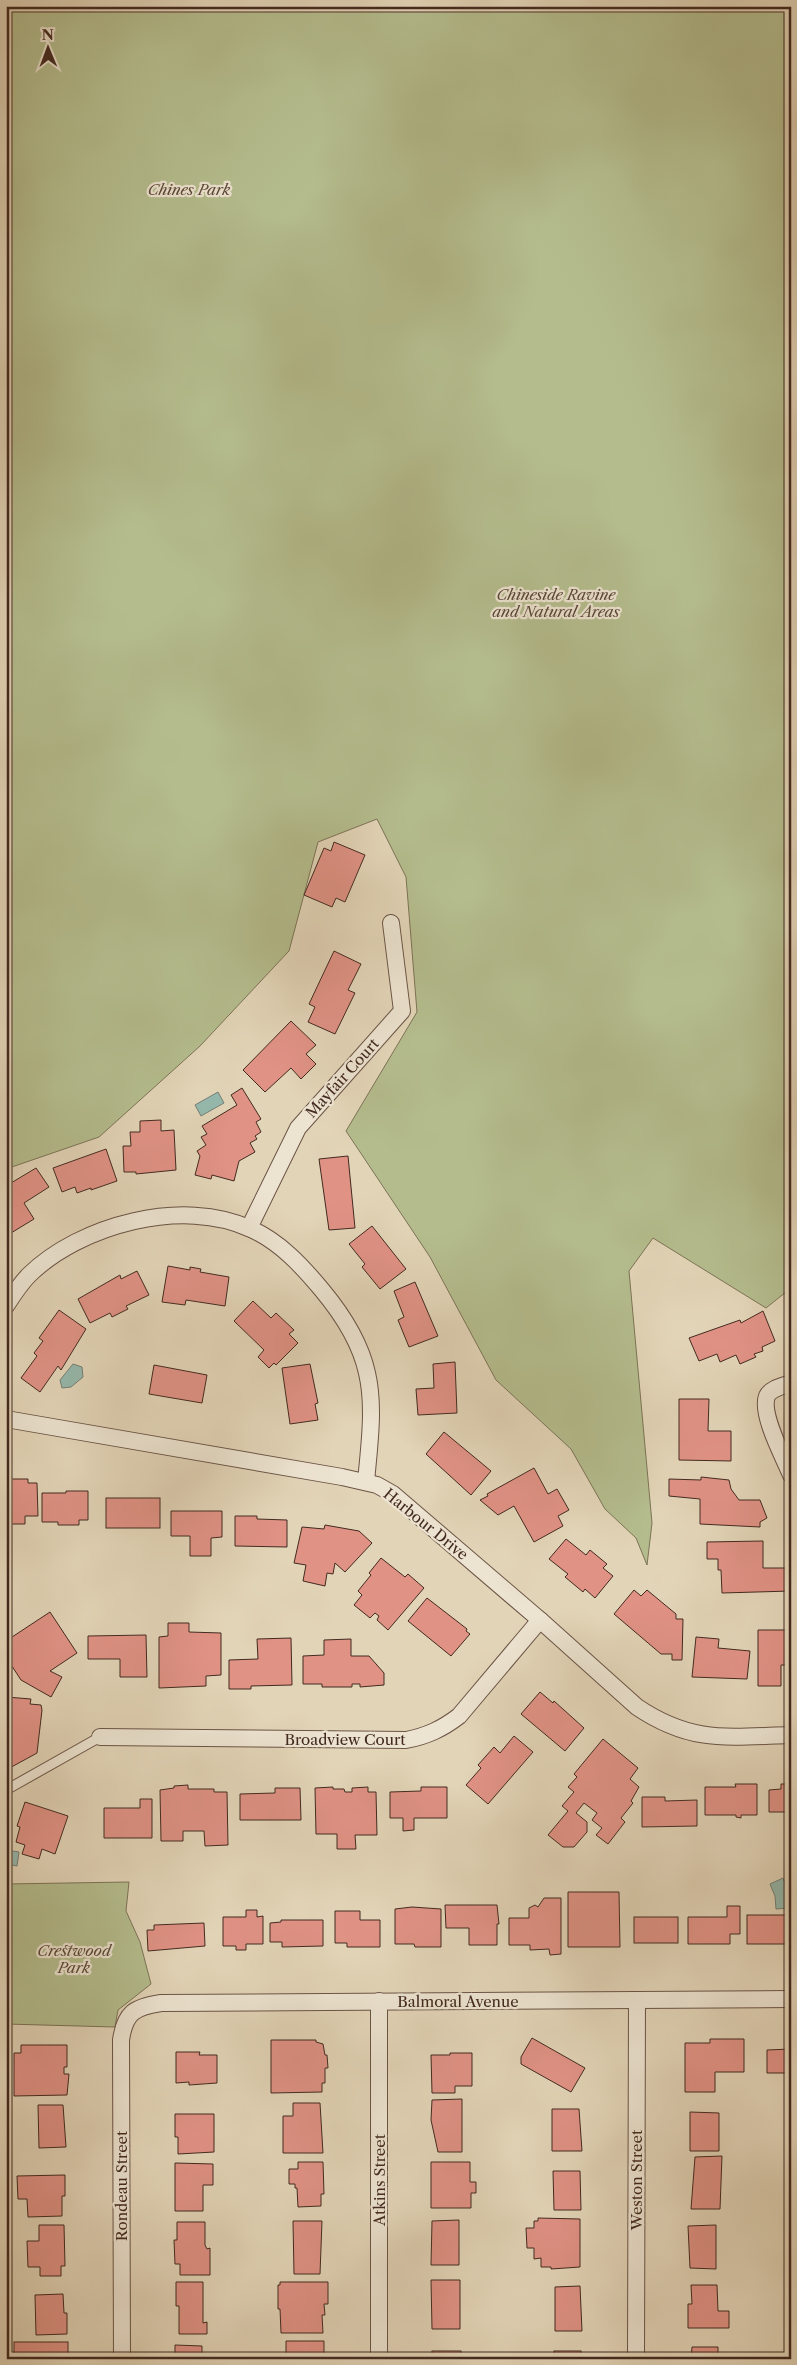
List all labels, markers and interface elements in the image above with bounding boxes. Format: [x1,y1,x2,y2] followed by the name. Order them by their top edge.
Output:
[22,22,72,72] north arrow
[42,26,54,44] text: N
[148,180,231,199] park label: Chines Park
[492,585,620,621] park label: Chineside Ravine and Natural Areas
[301,1034,383,1122] street label: Mayfair Court
[380,1484,472,1564] street label: Harbour Drive
[284,1730,406,1749] street label: Broadview Court
[37,1941,113,1977] park label: Crestwood Park
[397,1992,519,2011] street label: Balmoral Avenue
[627,2129,646,2231] street label: Weston Street
[112,2130,131,2241] street label: Rondeau Street
[370,2133,389,2227] street label: Atkins Street

